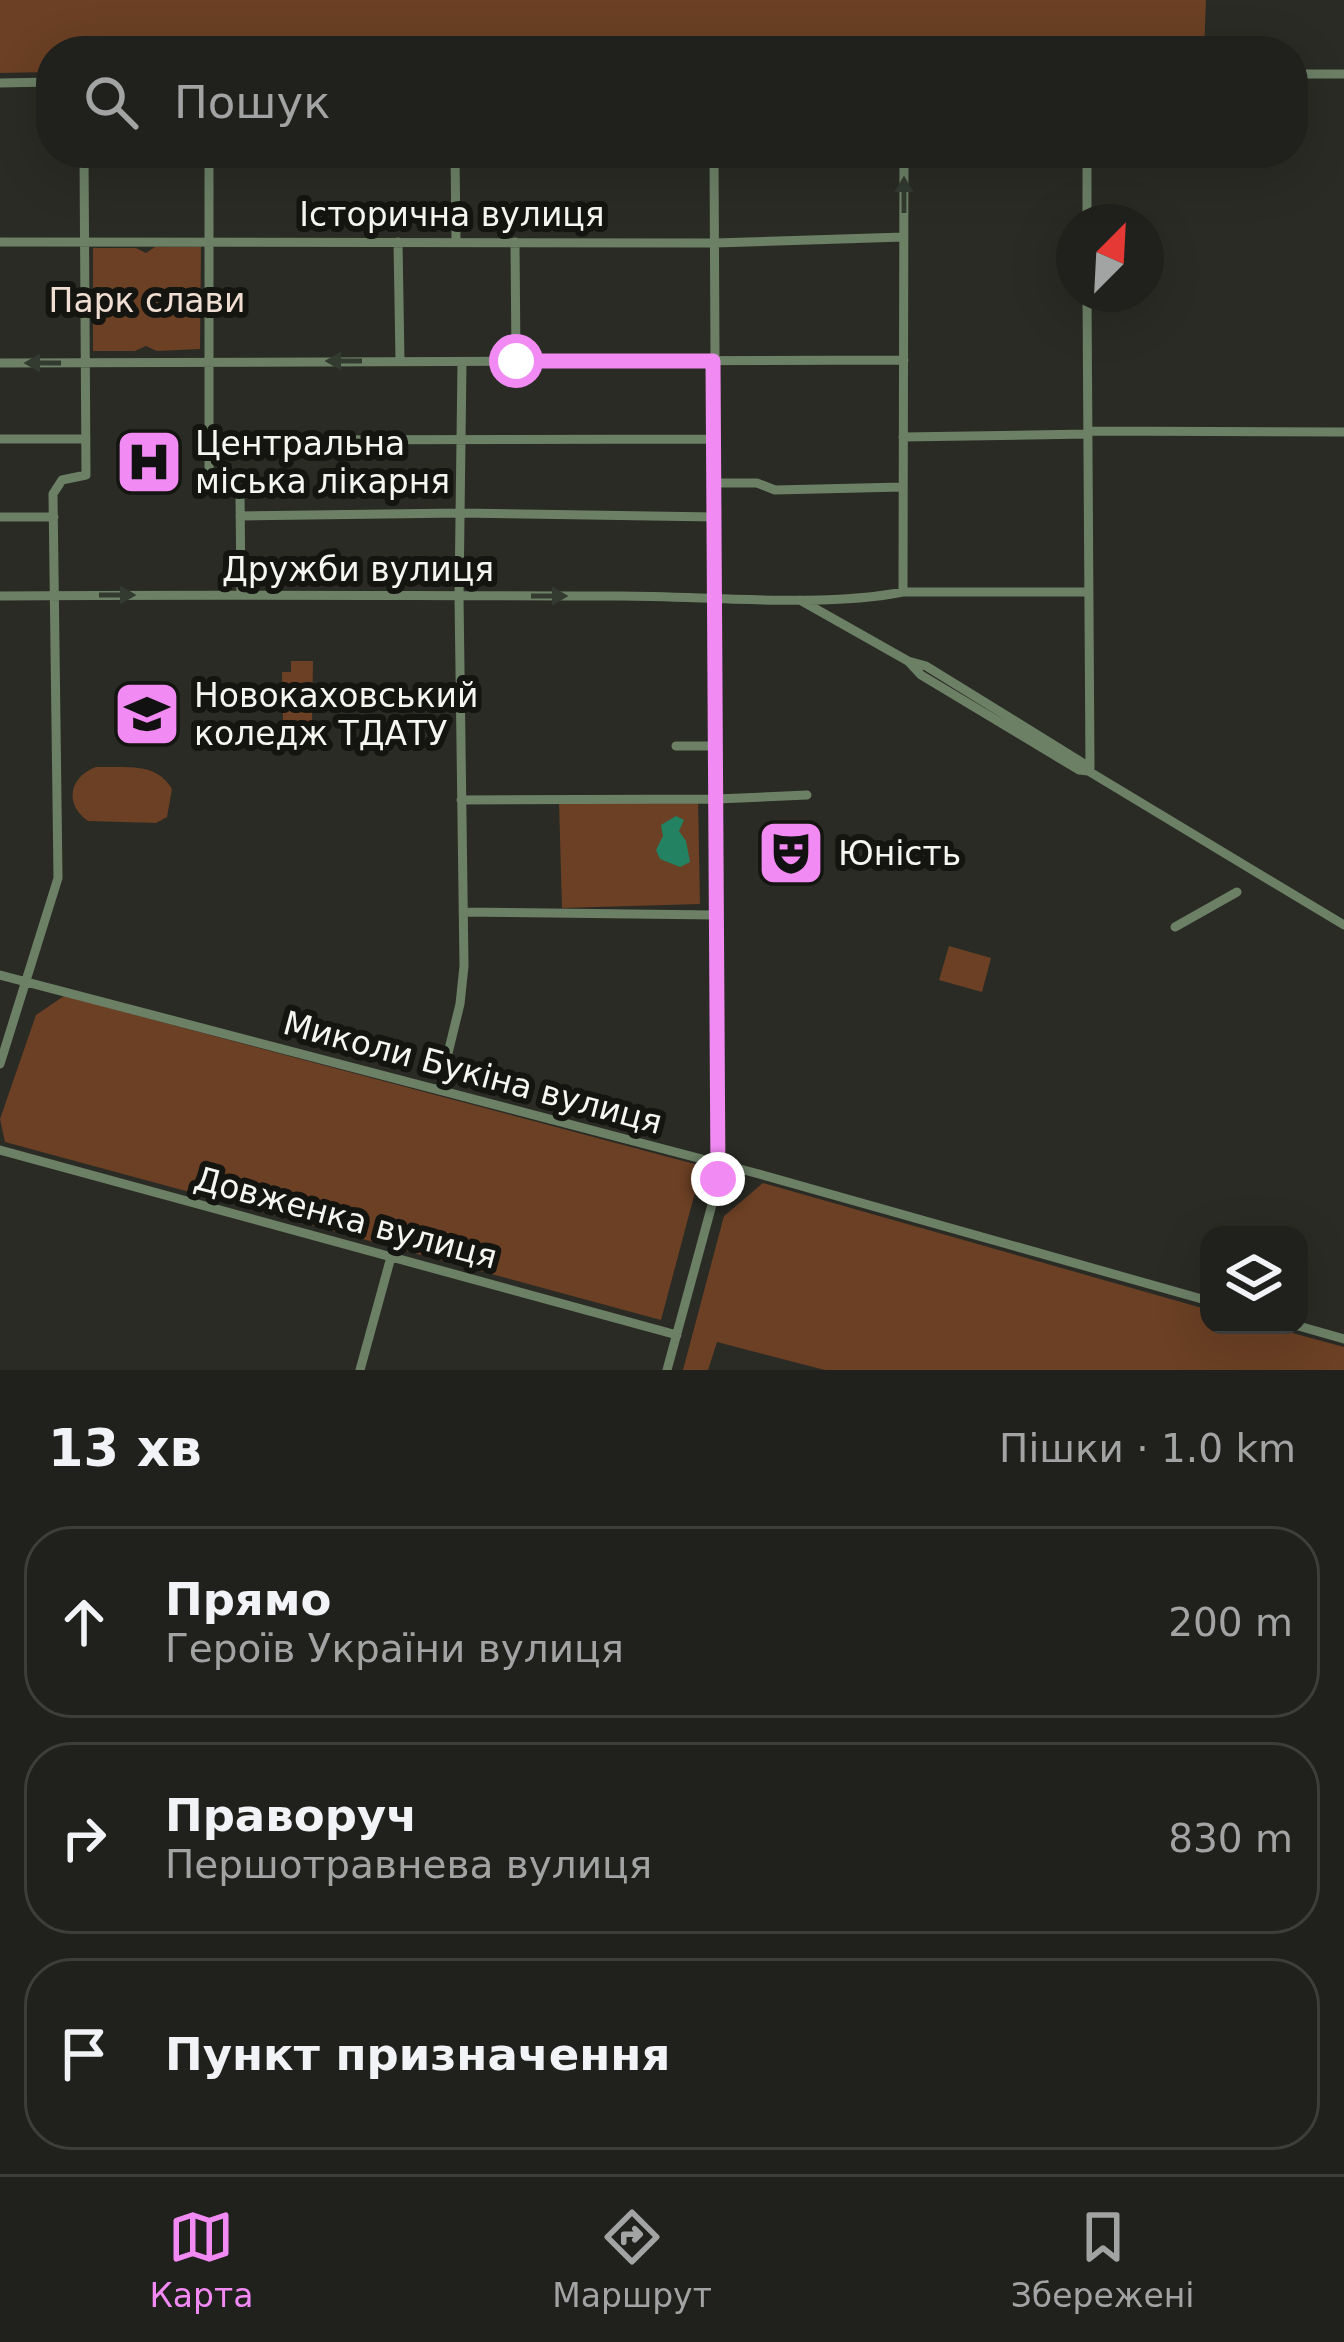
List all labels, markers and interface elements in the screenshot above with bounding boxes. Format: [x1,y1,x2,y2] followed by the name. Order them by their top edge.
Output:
[36,36,1308,168] search box
[78,69,144,135] icon: search
[174,76,330,129] text: Пошук
[894,175,914,213] one-way arrow
[299,195,605,234] street label: Історична вулиця
[1056,204,1164,312] north arrow
[49,281,245,320] park label: Парк слави
[489,334,543,388] route start
[324,351,362,371] one-way arrow
[23,353,61,372] one-way arrow
[195,424,450,501] place label: Центральна міська лікарня
[114,427,184,497] hospital icon: Центральна міська лікарня
[222,550,494,589] street label: Дружби вулиця
[99,585,137,605] one-way arrow
[531,586,569,606] one-way arrow
[194,676,478,753] place label: Новокаховський коледж ТДАТУ
[112,679,182,749] school or university icon: Новокаховський коледж ТДАТУ
[756,818,826,888] theatre icon: Юність
[838,834,961,873] place label: Юність
[279,1003,666,1142] street label: Миколи Букіна вулиця
[691,1152,745,1206] route end
[190,1158,501,1277] street label: Довженка вулиця
[1200,1226,1308,1334] map controls
[1200,1226,1308,1334] button: layers
[48,1419,202,1478] text: 13 хв
[999,1426,1296,1471] text: Пішки · 1.0 km
[165,1573,331,1626] text: Прямо
[51,1589,117,1655] icon: ahead
[1168,1600,1293,1645] text: 200 m
[165,1626,624,1671] text: Героїв України вулиця
[165,1789,417,1842] text: Праворуч
[51,1805,117,1871] icon: right
[1168,1816,1293,1861] text: 830 m
[165,1842,652,1887] text: Першотравнева вулиця
[51,2021,117,2087] icon: arrive
[165,2028,670,2081] text: Пункт призначення
[149,2204,253,2315] tab: Карта
[552,2204,712,2315] tab: Маршрут
[1011,2204,1195,2315] tab: Збережені

